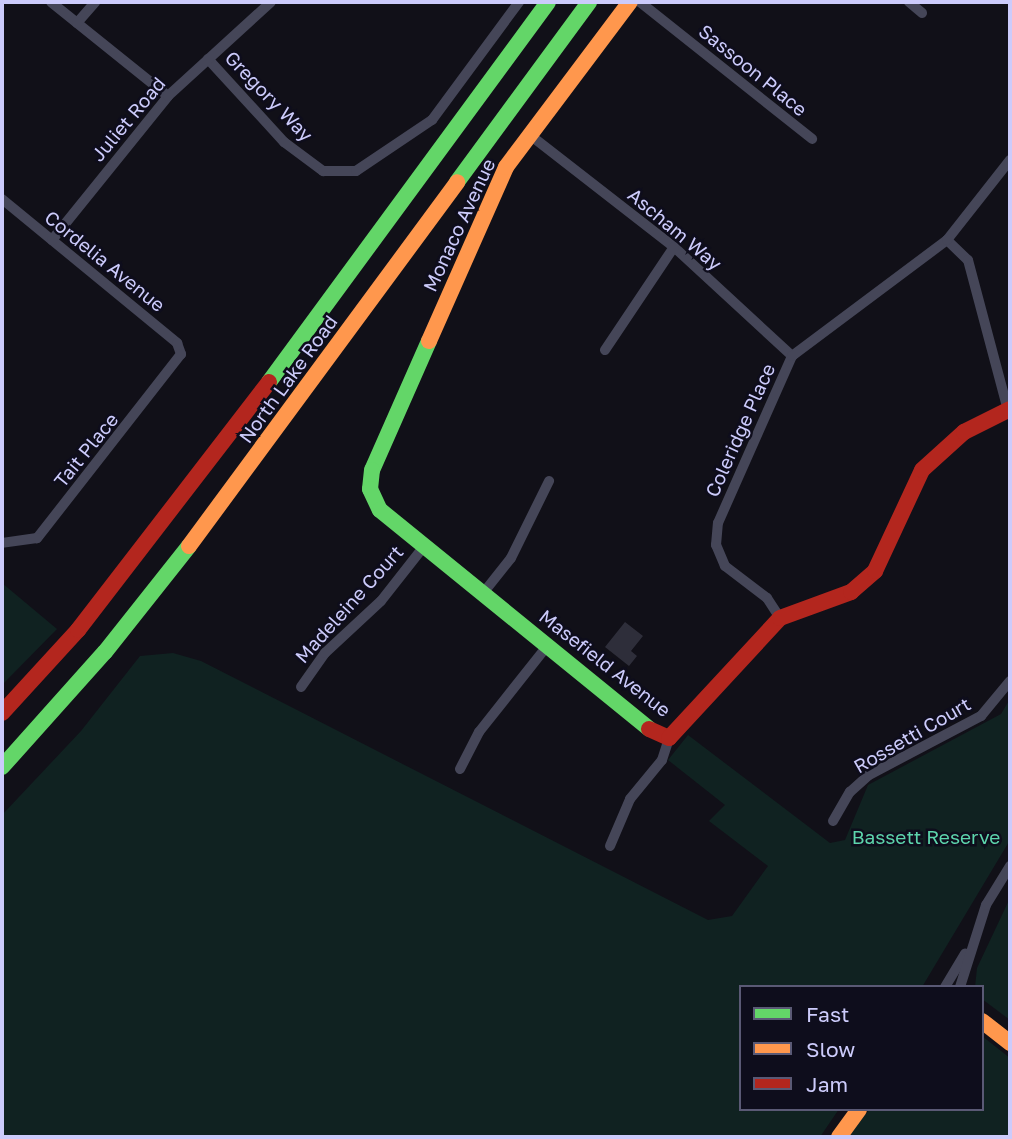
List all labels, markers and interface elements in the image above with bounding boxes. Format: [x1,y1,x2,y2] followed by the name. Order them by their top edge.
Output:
[694,19,812,121] street label: Sassoon Place
[220,46,318,146] street label: Gregory Way
[86,72,170,166] street label: Juliet Road
[418,155,500,295] street label: Monaco Avenue
[623,183,727,275] street label: Ascham Way
[40,206,170,316] street label: Cordelia Avenue
[234,311,342,447] street label: North Lake Road
[700,360,780,500] street label: Coleridge Place
[49,408,123,492] street label: Tait Place
[290,540,408,668] street label: Madeleine Court
[535,605,675,721] street label: Masefield Avenue
[849,692,975,778] street label: Rossetti Court
[852,826,1000,848] park label: Bassett Reserve
[739,985,984,1111] legend
[806,1001,849,1027] text: Fast
[806,1036,855,1062] text: Slow
[806,1071,848,1097] text: Jam

